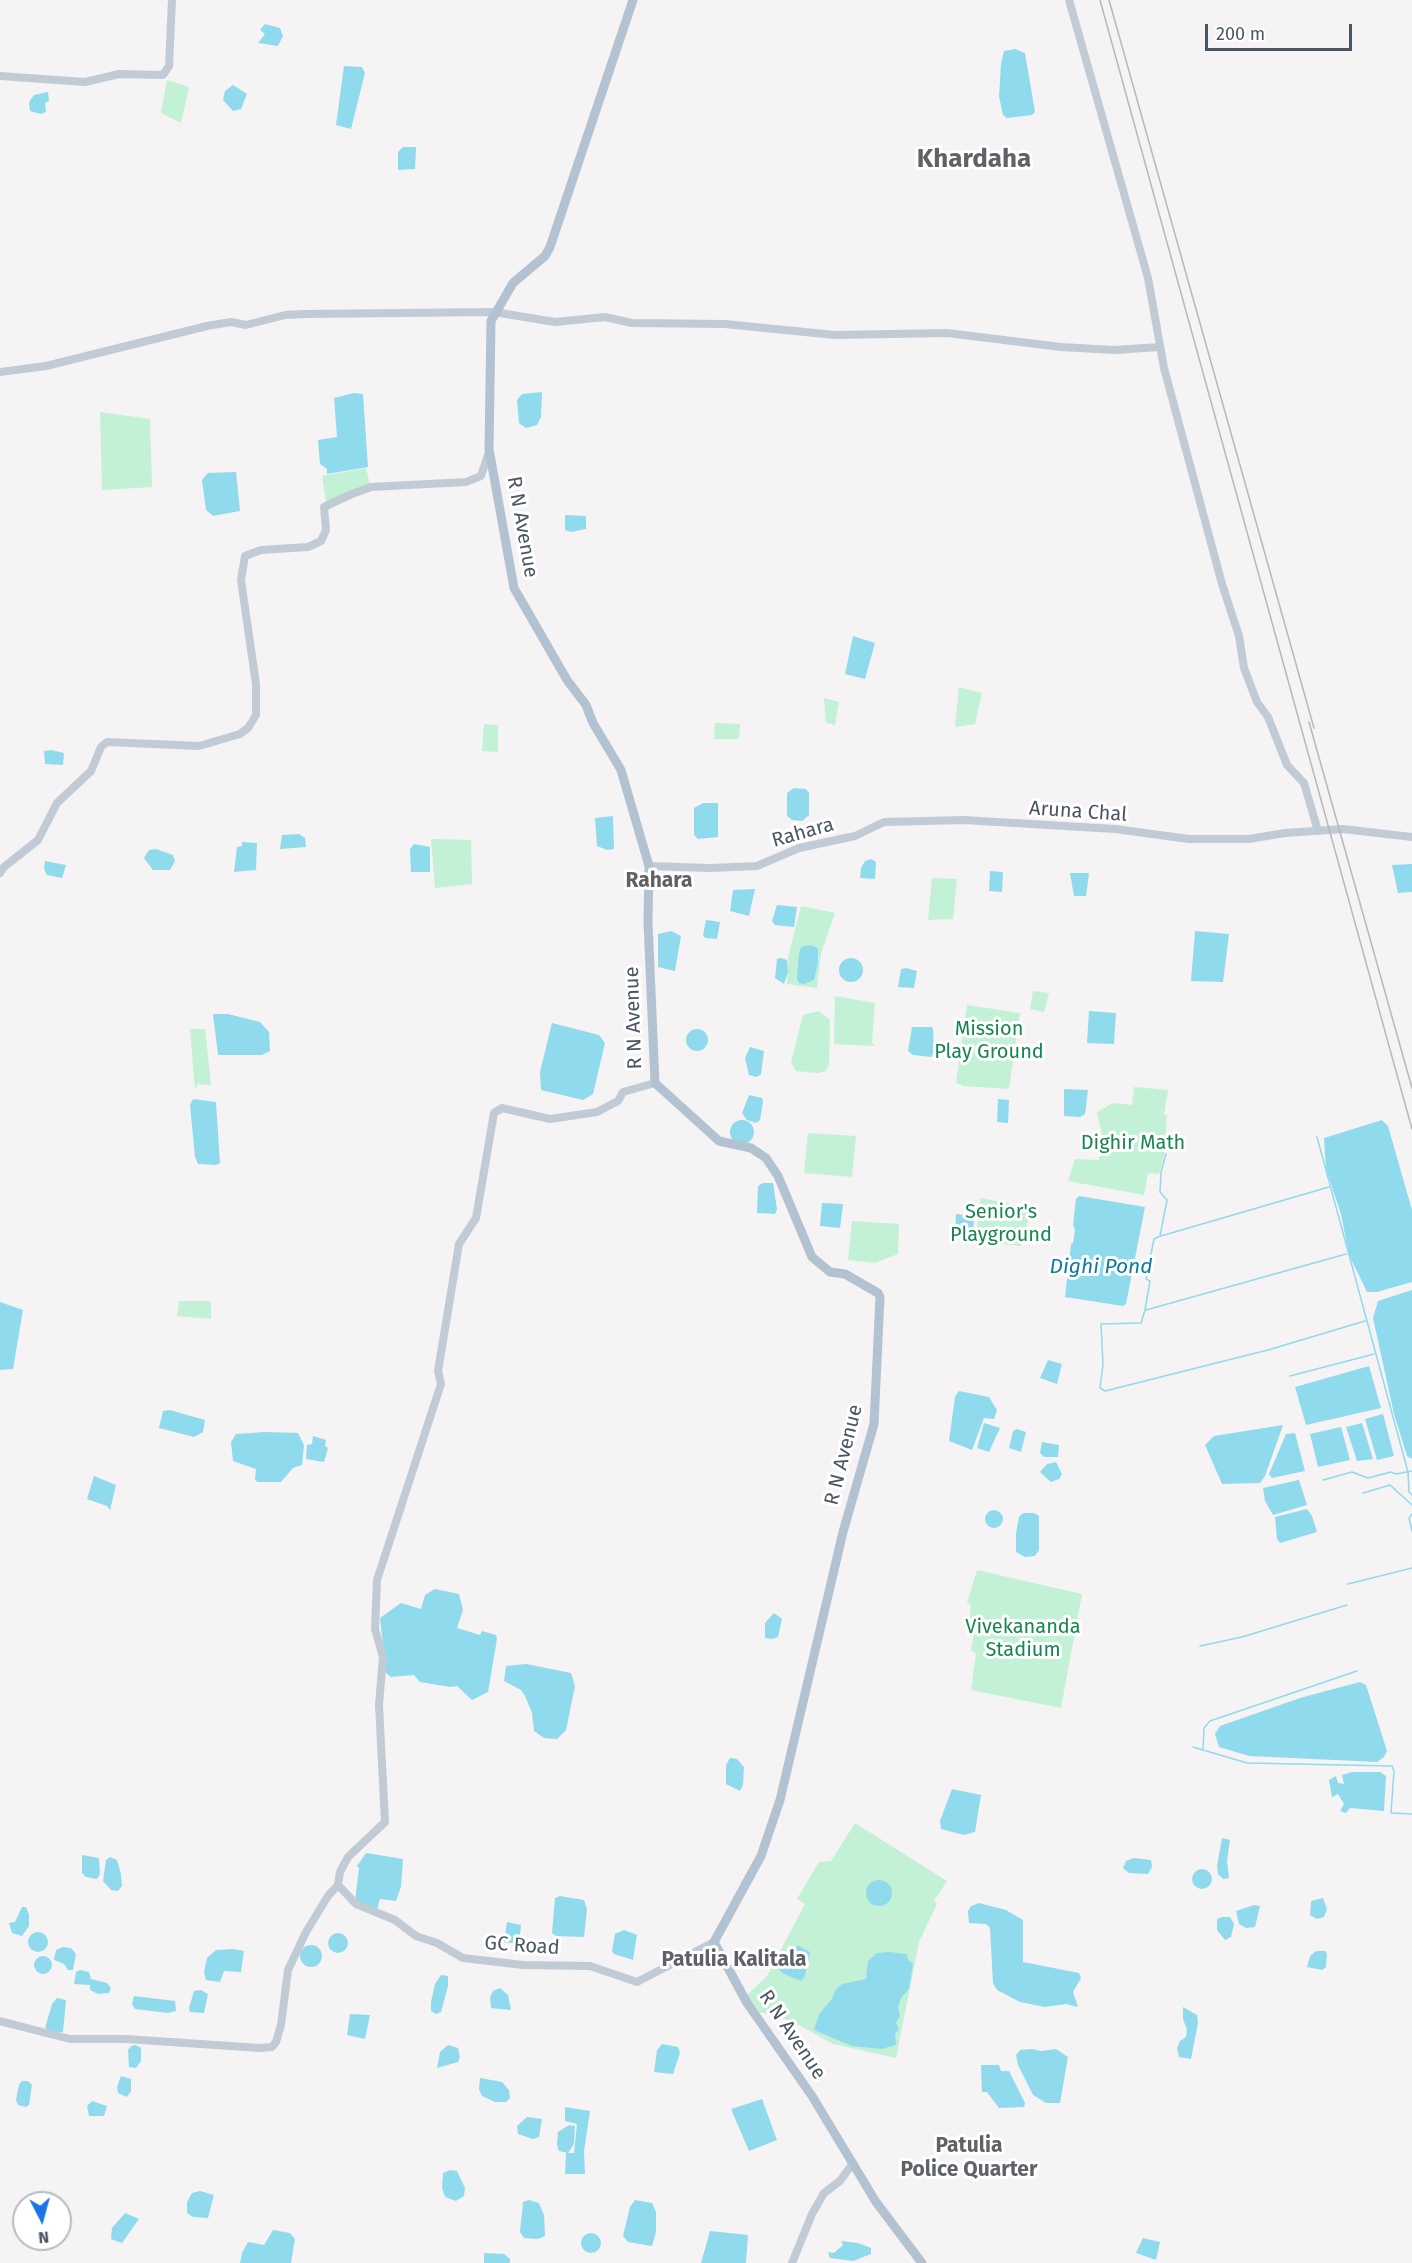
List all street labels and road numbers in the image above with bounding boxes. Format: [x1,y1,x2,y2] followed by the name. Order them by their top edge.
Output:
[501,474,543,580] street label: R N Avenue
[1028,797,1128,827] street label: Aruna Chal
[769,813,837,853] street label: Rahara
[620,966,648,1070] street label: R N Avenue
[820,1402,868,1508] street label: R N Avenue
[484,1931,560,1961] street label: GC Road
[753,1986,831,2084] street label: R N Avenue

